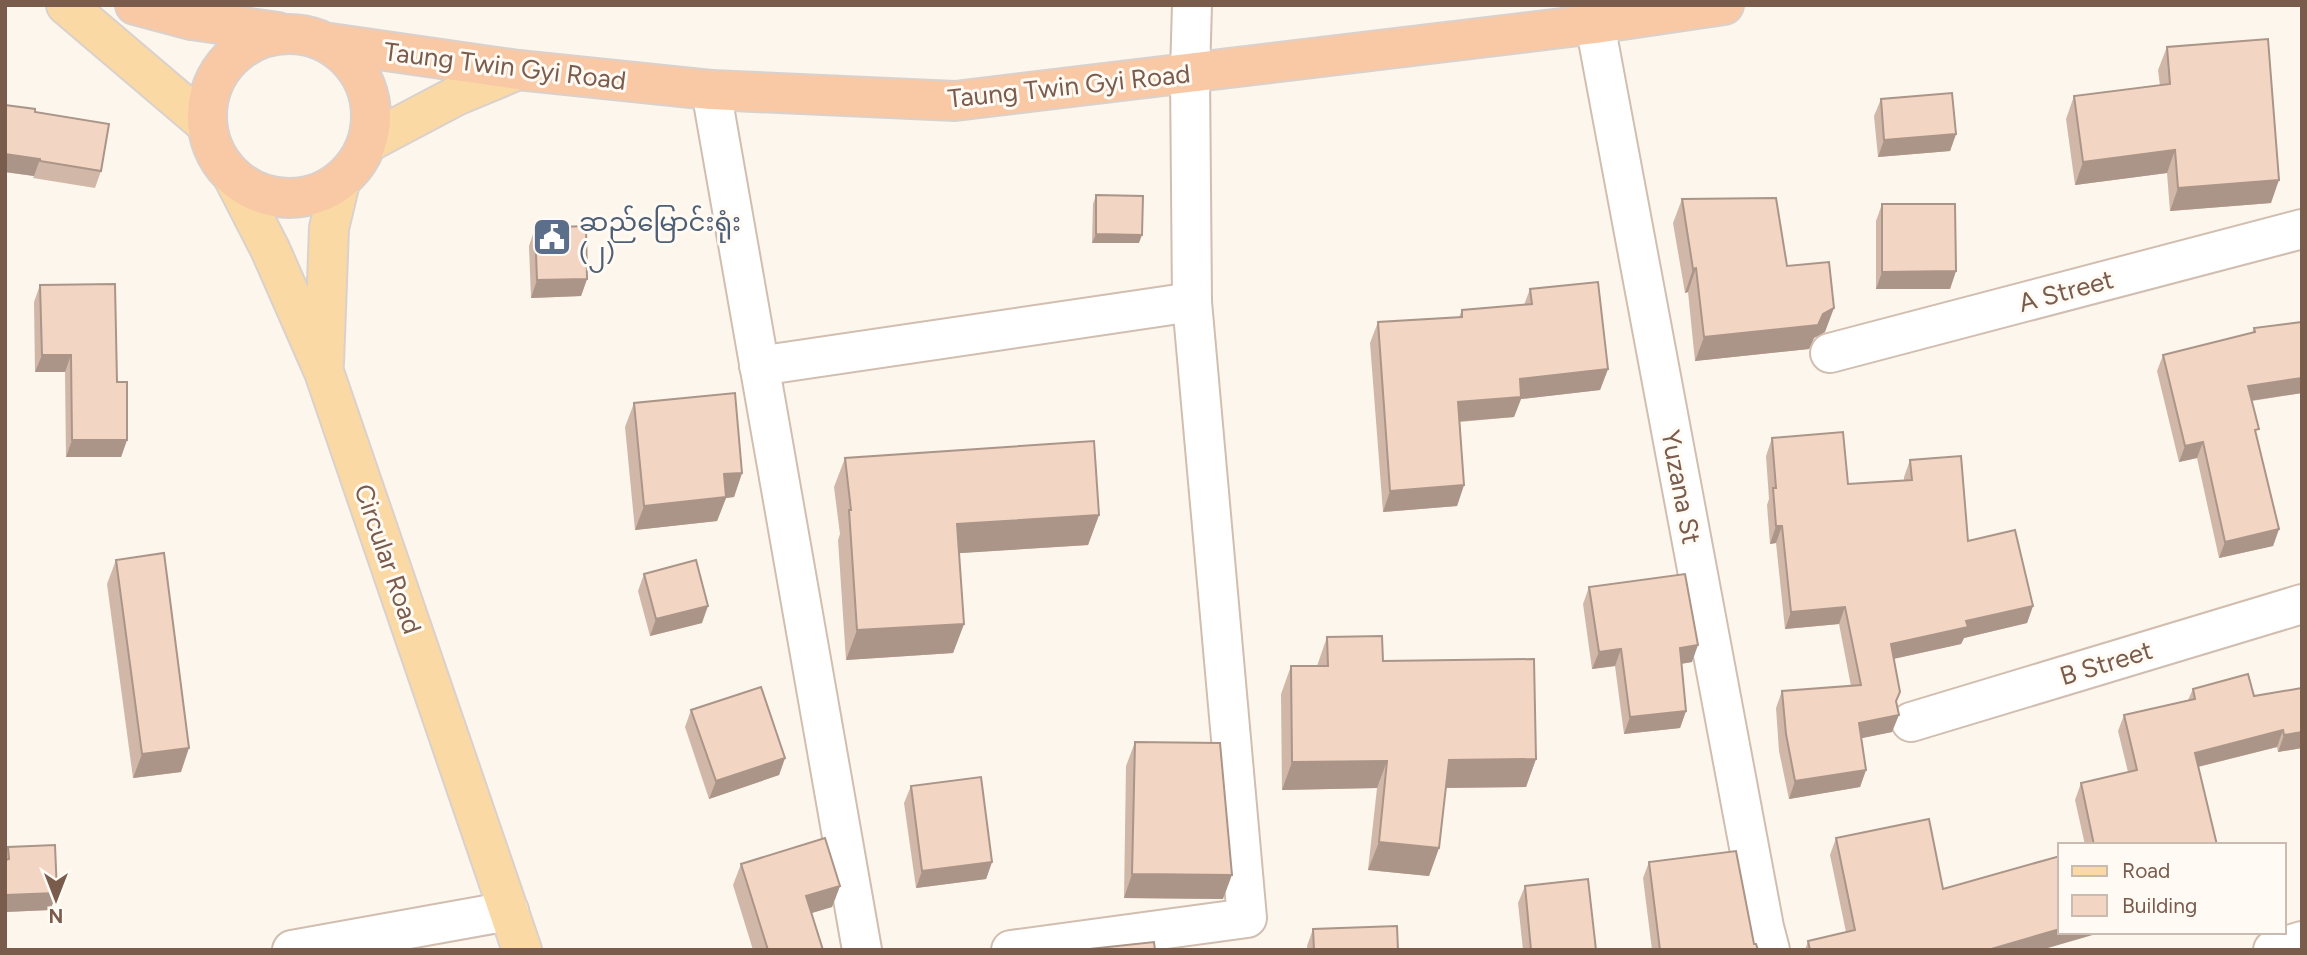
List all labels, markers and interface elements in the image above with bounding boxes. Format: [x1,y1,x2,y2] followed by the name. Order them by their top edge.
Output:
[382,35,628,97] street label: Taung Twin Gyi Road
[946,57,1192,115] street label: Taung Twin Gyi Road
[579,205,741,273] place label: ဆည်မြောင်းရုံး (၂)
[531,216,573,258] public building icon: ဆည်မြောင်းရုံး (၂)
[2015,263,2117,319] street label: A Street
[1654,427,1708,547] street label: Yuzana St
[347,480,429,638] street label: Circular Road
[2056,634,2156,692] street label: B Street
[2058,843,2286,934] legend
[2122,858,2170,883] text: Road
[21,864,91,934] north arrow
[2122,893,2197,918] text: Building
[49,904,63,927] text: N

